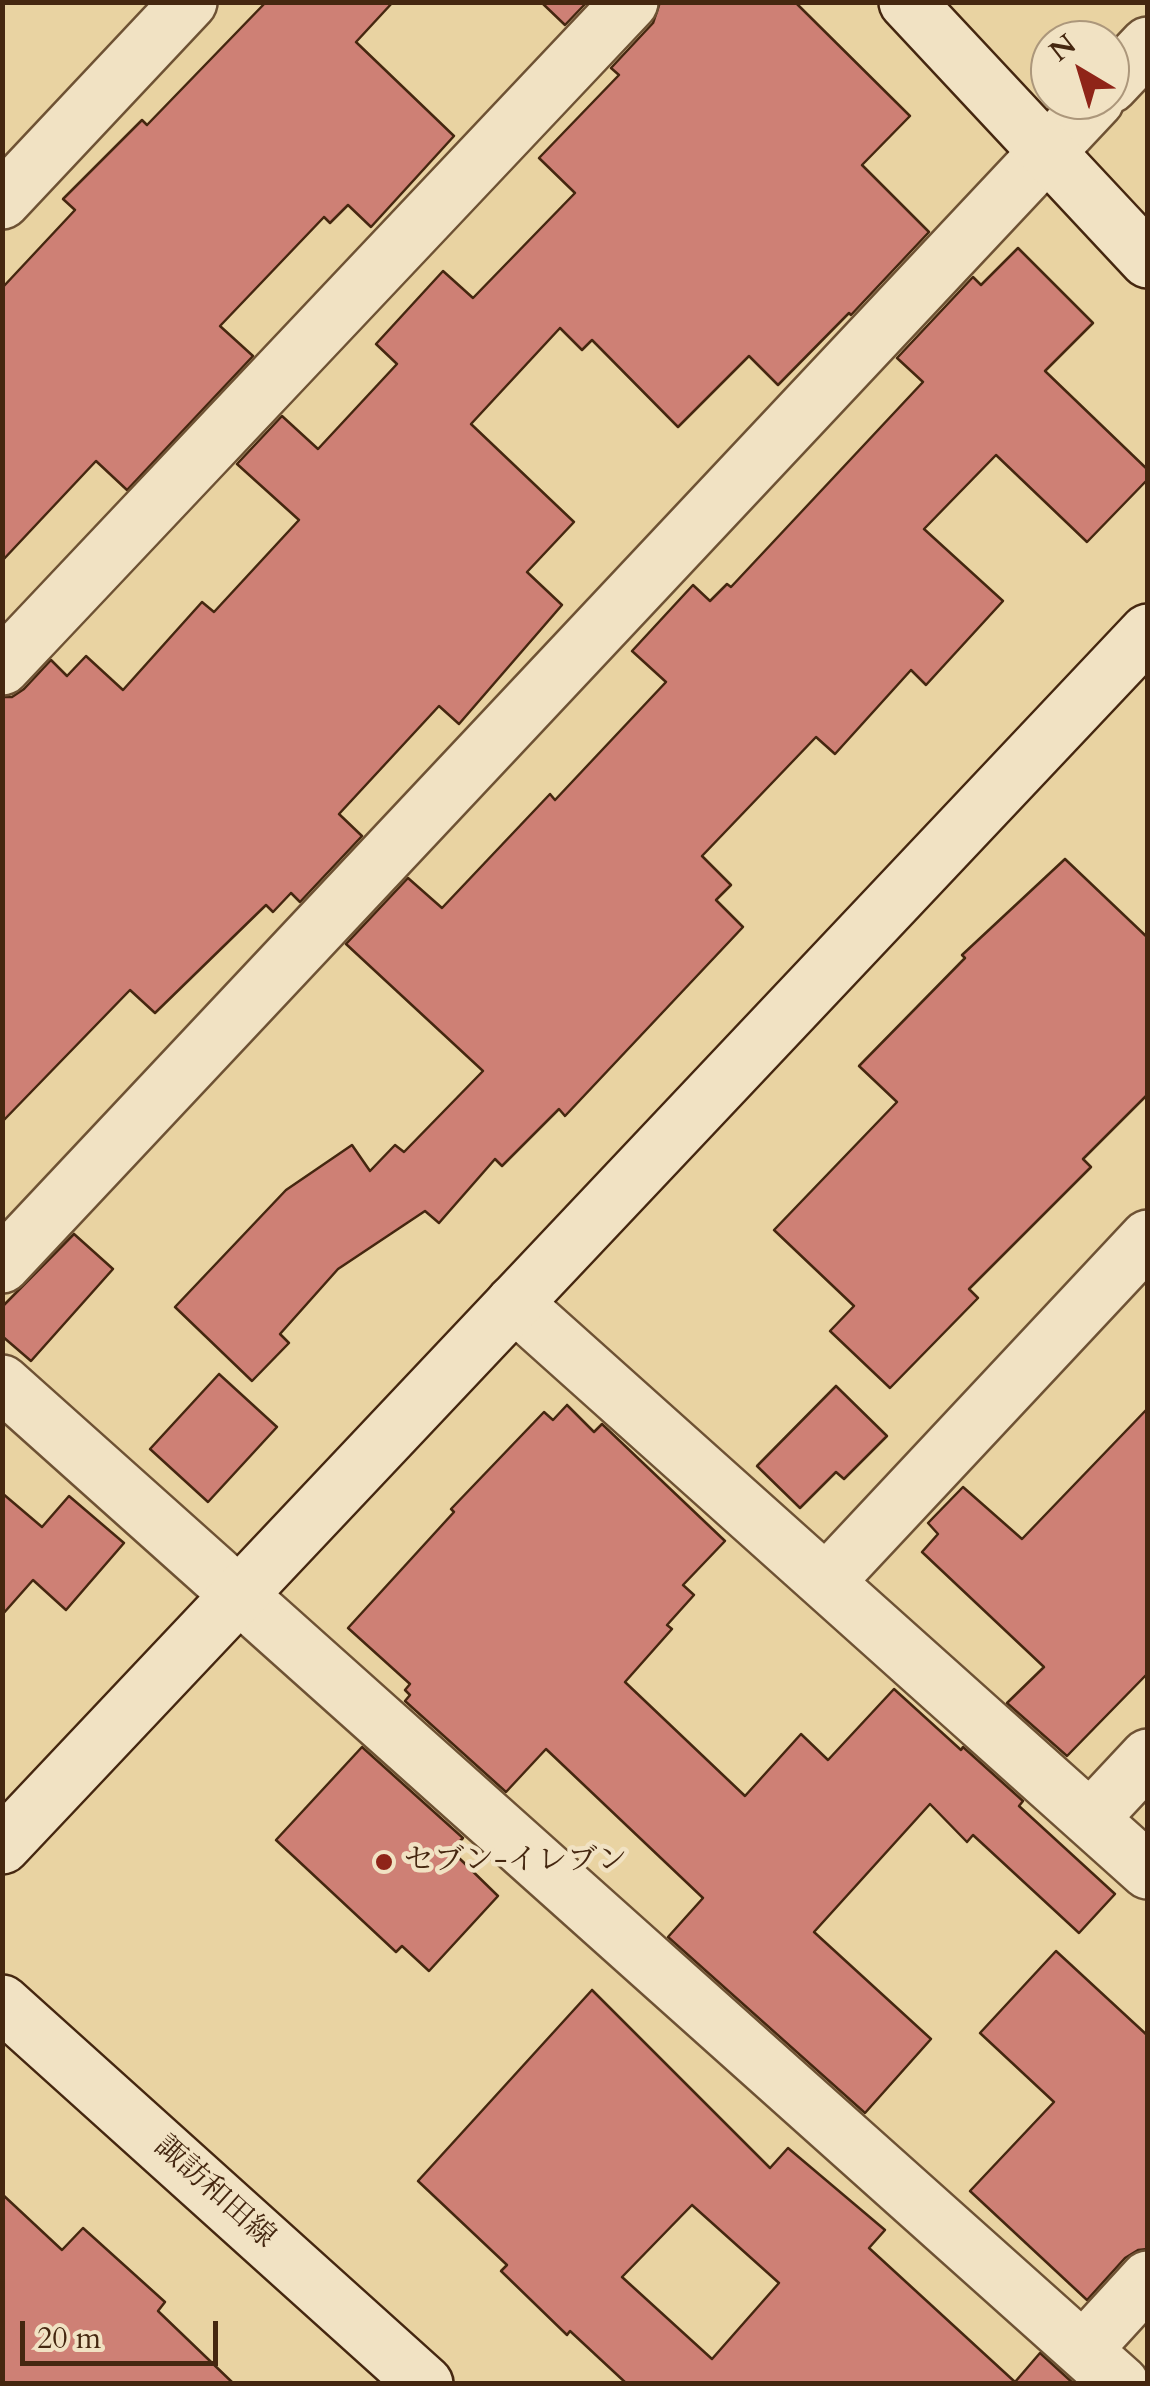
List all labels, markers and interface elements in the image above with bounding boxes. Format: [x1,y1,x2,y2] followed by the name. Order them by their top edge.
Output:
[1030,20,1130,120] north arrow
[1041,25,1084,70] text: N
[404,1844,627,1880] place label: セブン-イレブン
[373,1851,395,1873] marker: セブン-イレブン
[146,2129,282,2257] street label: 諏訪和田線
[25,2301,222,2363] scale bar
[37,2318,101,2359] text: 20 m

